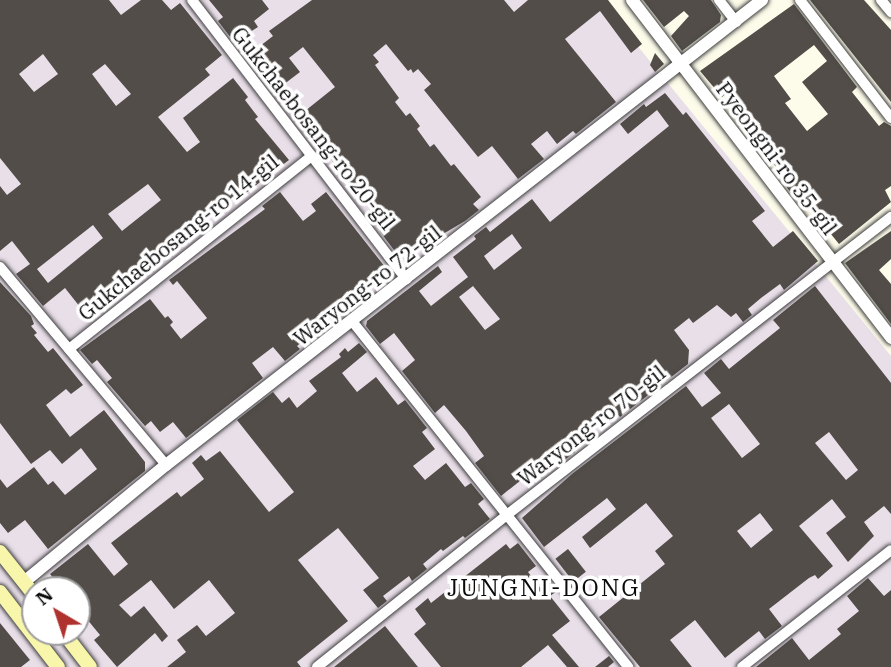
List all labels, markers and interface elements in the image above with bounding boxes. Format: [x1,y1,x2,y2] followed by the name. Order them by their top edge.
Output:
[227,22,401,234] street label: Gukchaebosang-ro 20-gil
[711,77,843,239] street label: Pyeongni-ro 35-gil
[73,148,283,326] street label: Gukchaebosang-ro 14-gil
[288,220,446,350] street label: Waryong-ro 72-gil
[512,360,670,490] street label: Waryong-ro 70-gil
[449,574,639,602] district label: JUNGNI-DONG
[21,576,91,646] north arrow
[31,582,57,610] text: N

